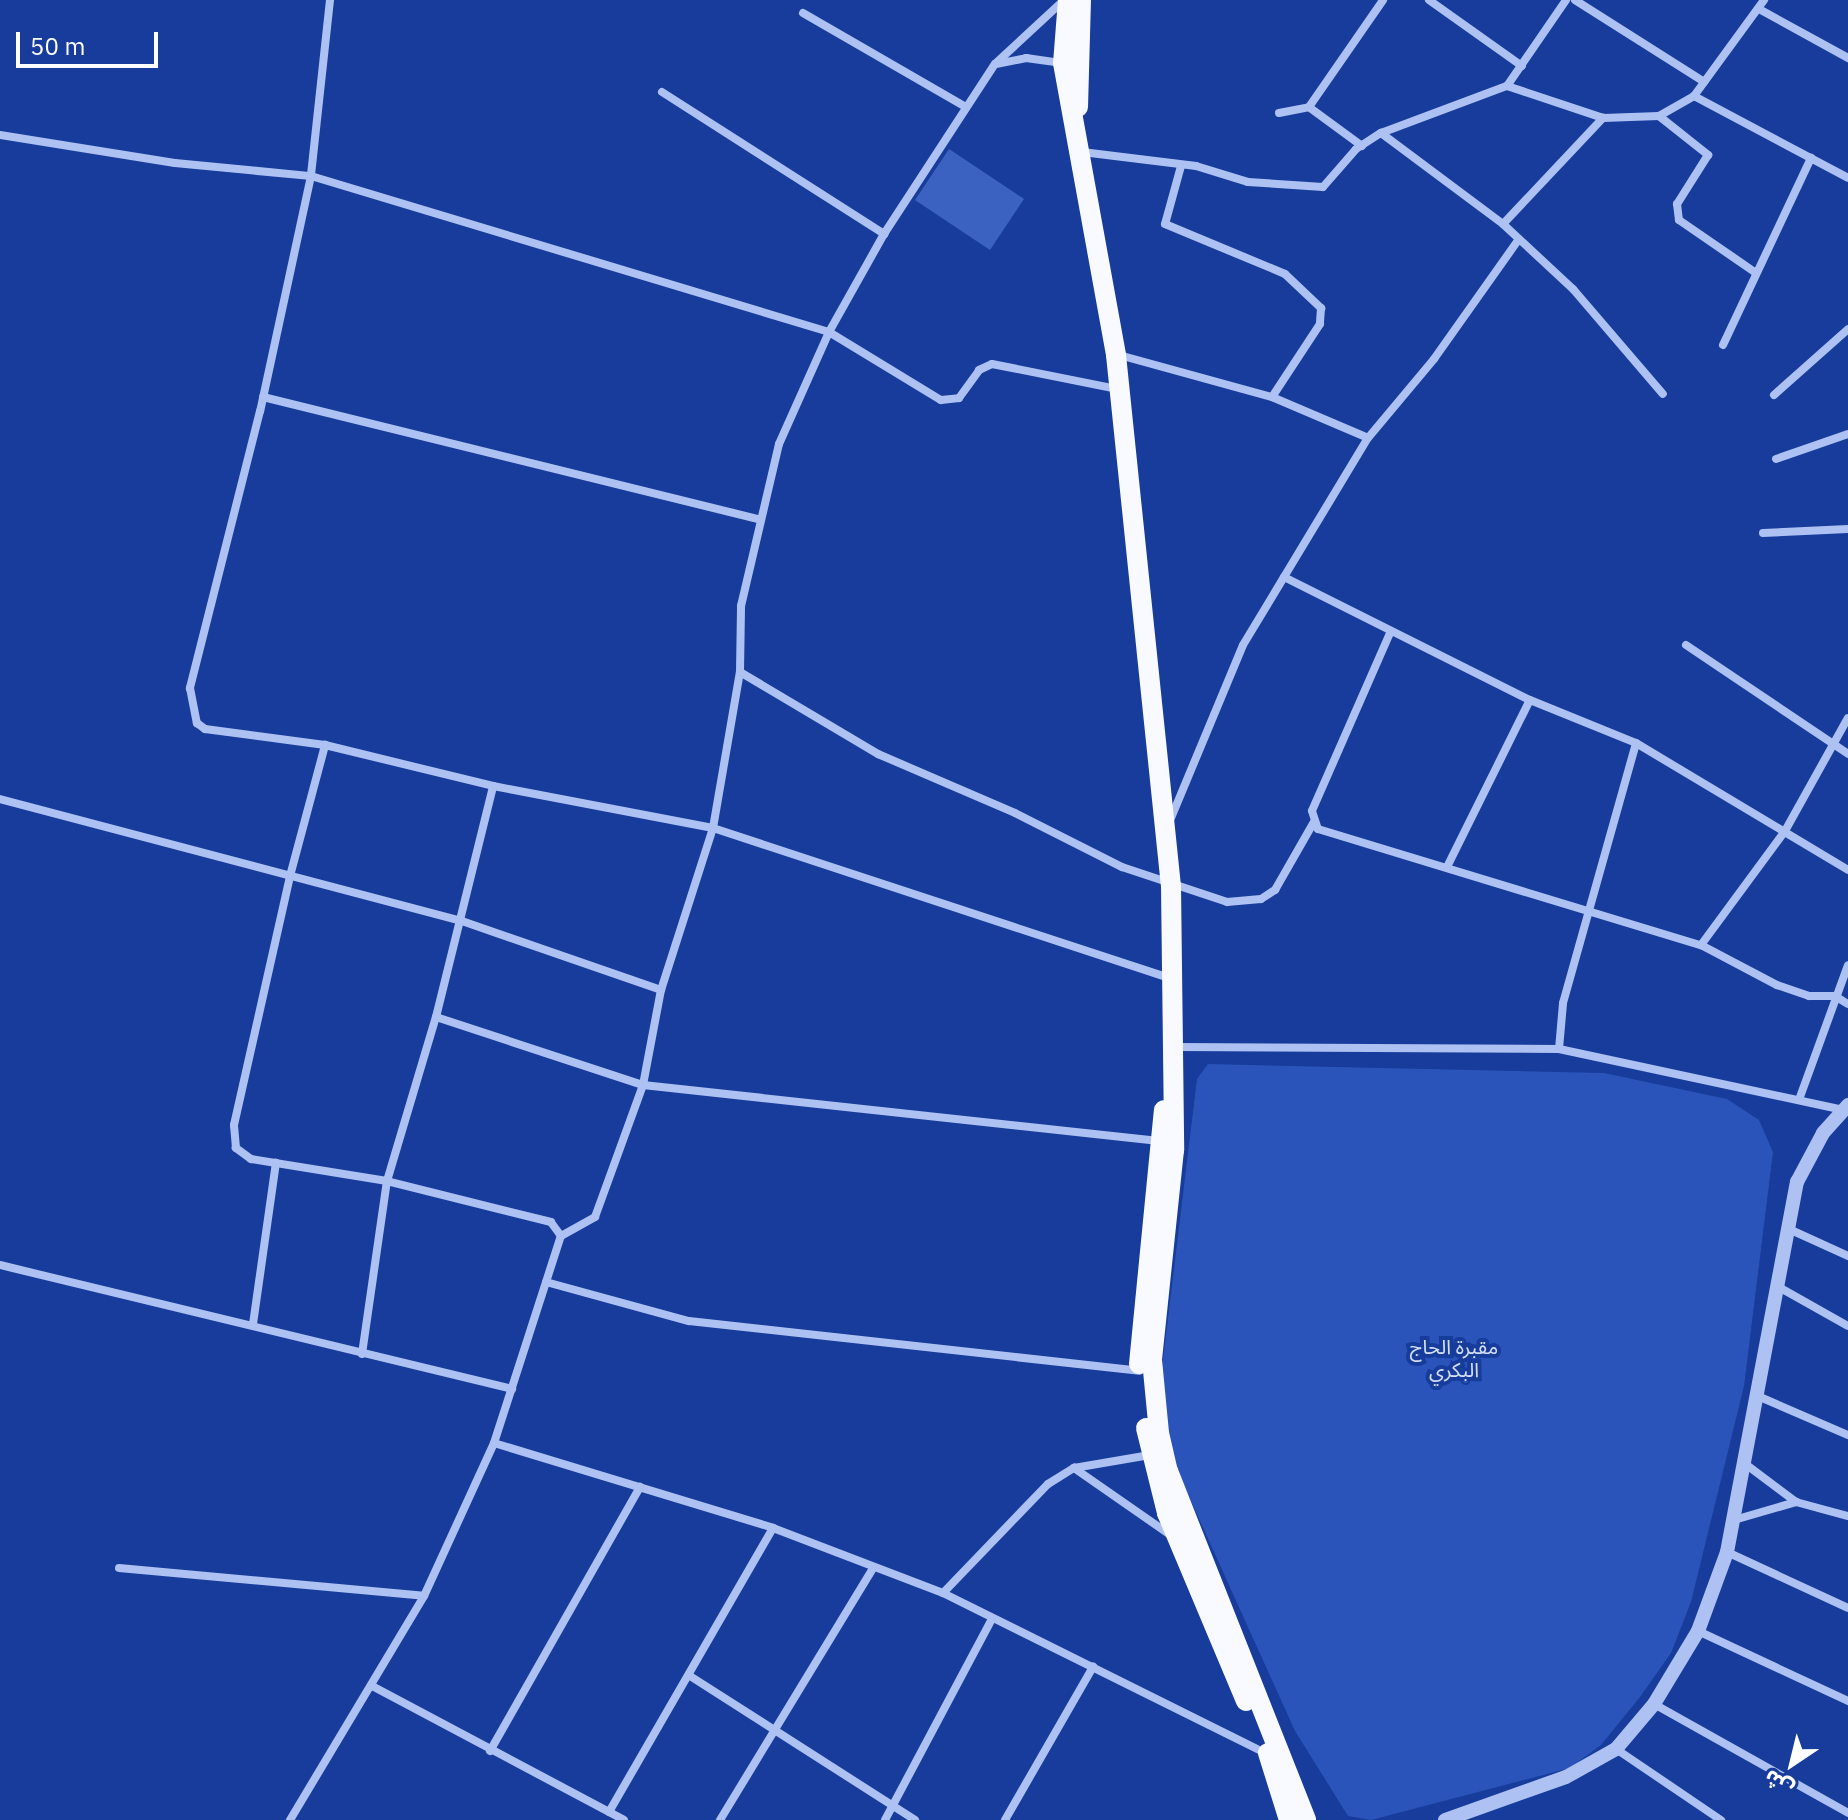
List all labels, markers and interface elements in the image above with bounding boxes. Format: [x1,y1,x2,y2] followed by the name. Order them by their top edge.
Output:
[20,16,162,66] scale bar
[30,30,85,62] text: 50 m
[1410,1334,1498,1381] park label: مقبرة الحاج البكري
[1752,1724,1832,1804] north arrow
[1757,1764,1799,1805] text: ش

